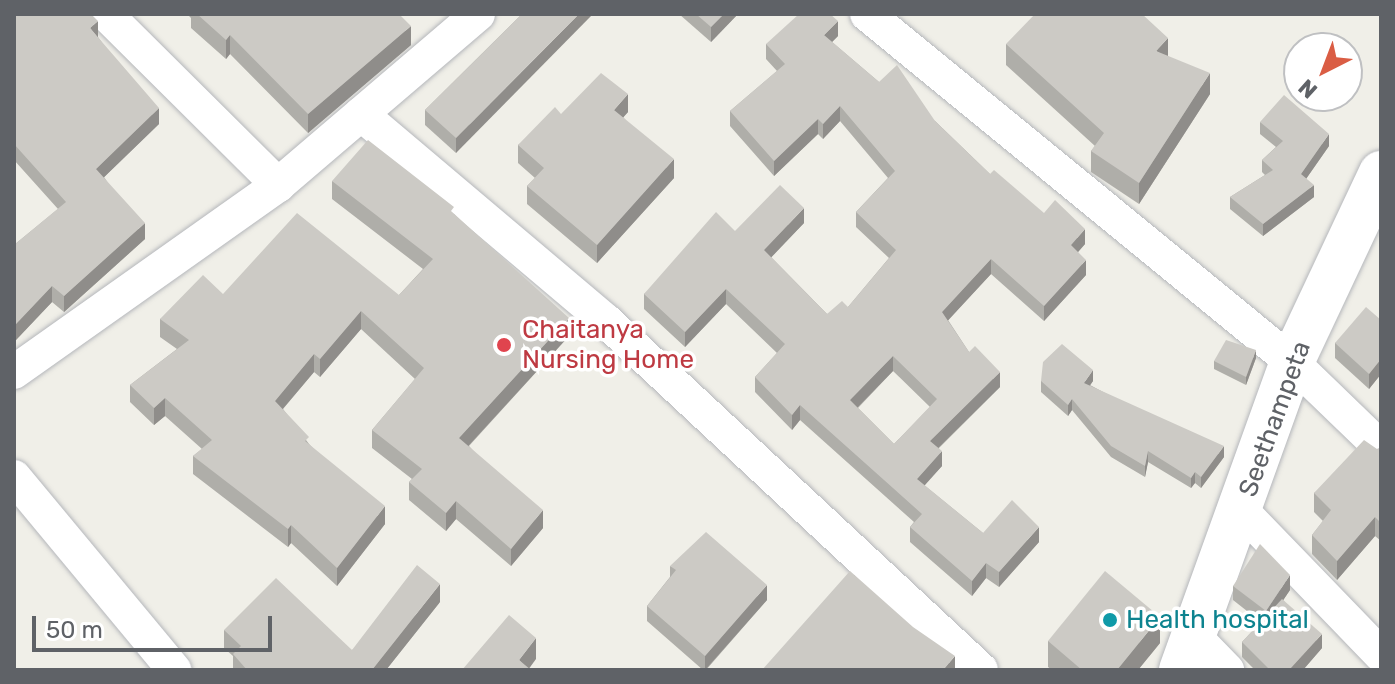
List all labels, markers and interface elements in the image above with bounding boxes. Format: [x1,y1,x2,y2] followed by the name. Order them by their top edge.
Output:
[1283,32,1363,112] north arrow
[1293,73,1323,104] text: N
[522,314,694,376] place label: Chaitanya Nursing Home
[493,334,515,356] marker: Chaitanya Nursing Home
[1232,337,1318,501] street label: Seethampeta
[36,600,276,650] scale bar
[1126,604,1309,636] place label: Health hospital
[1101,611,1119,629] marker: Health hospital
[46,616,103,644] text: 50 m

